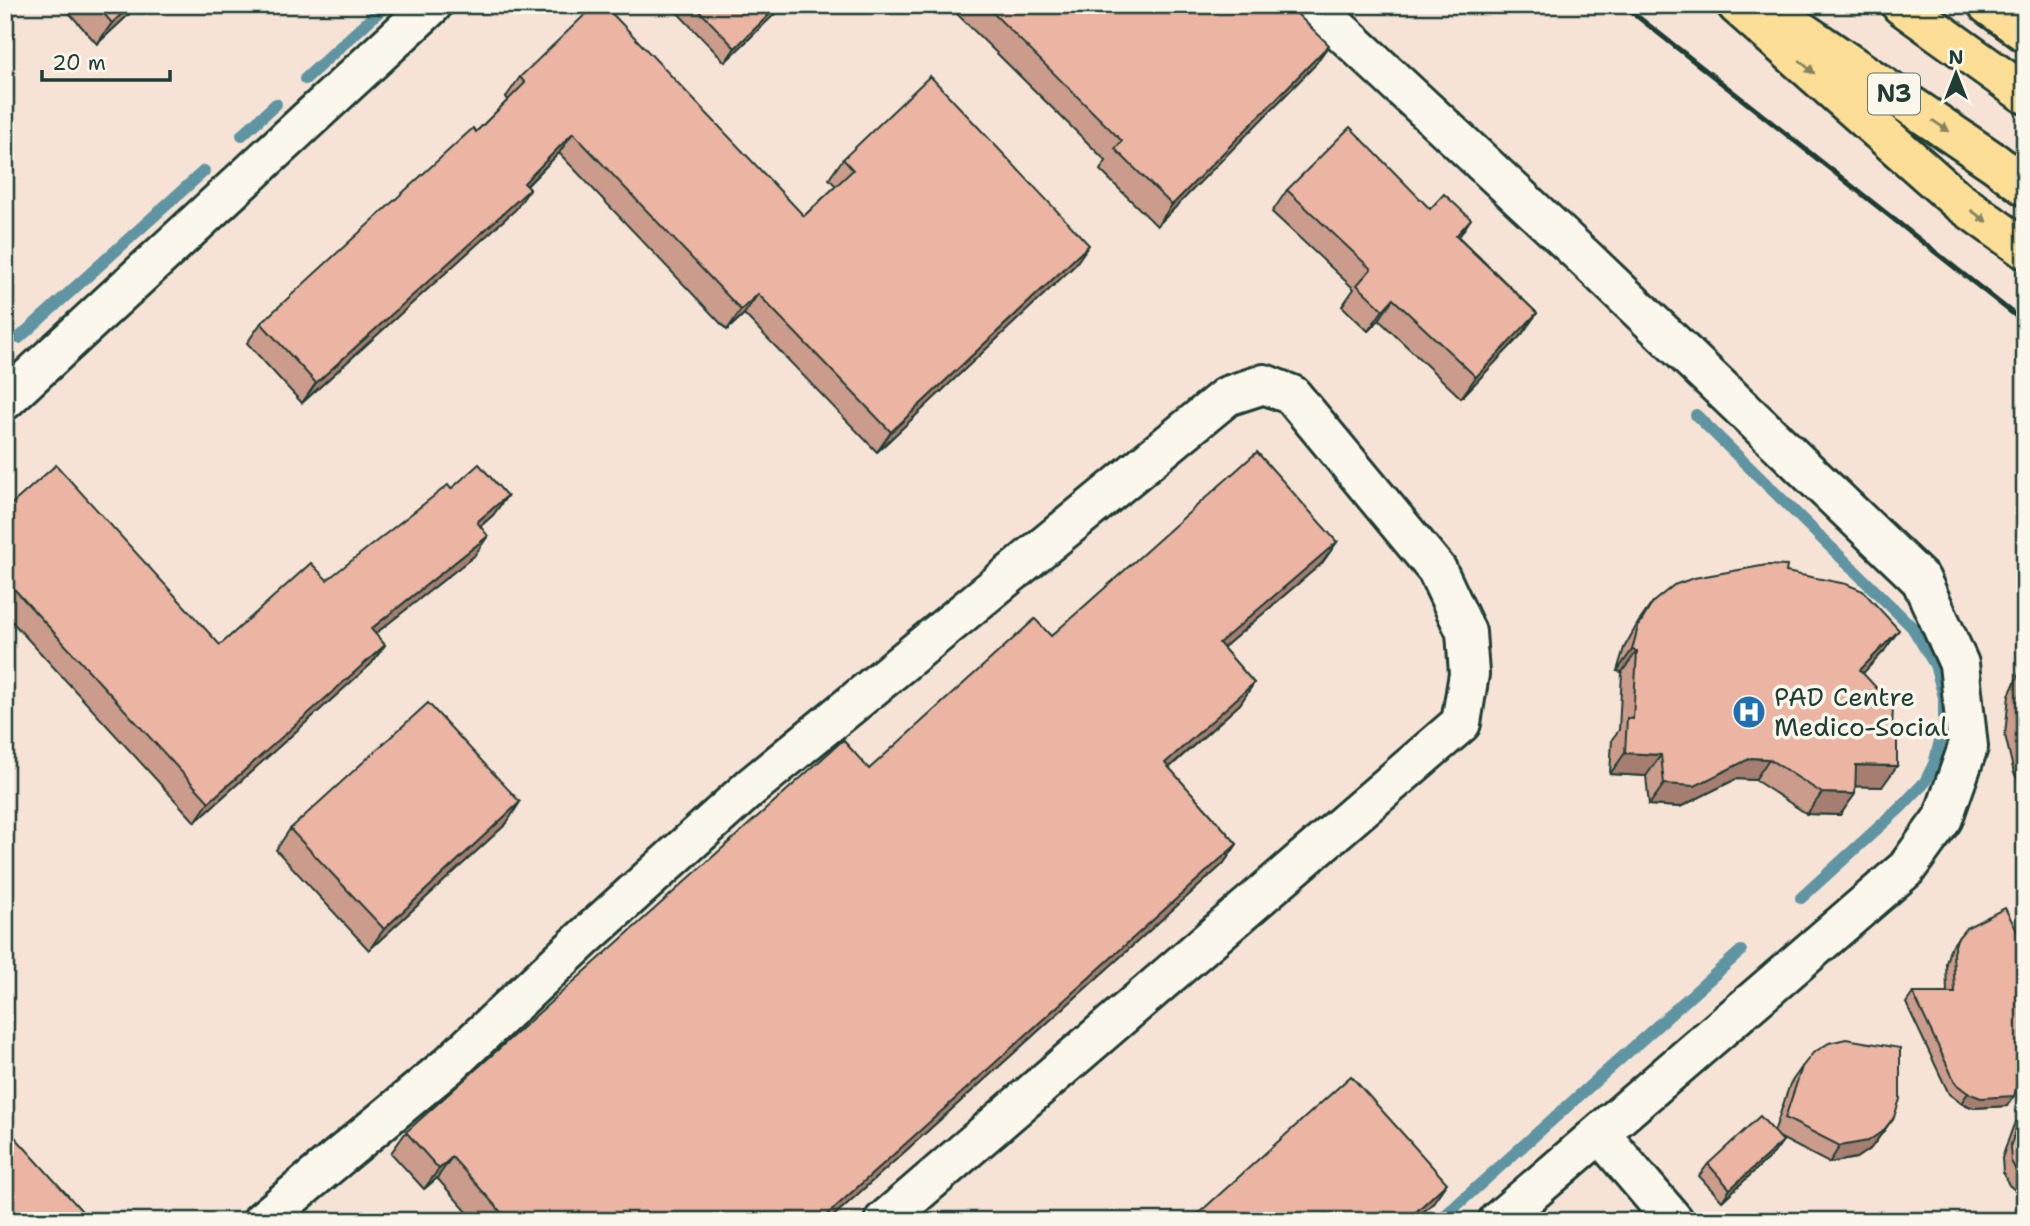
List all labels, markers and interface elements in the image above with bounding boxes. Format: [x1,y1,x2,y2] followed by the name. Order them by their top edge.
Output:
[42,38,170,82] scale bar
[1922,38,1992,108] north arrow
[1948,45,1964,70] text: N
[52,49,106,77] text: 20 m
[1798,59,1815,74] one-way arrow
[1868,74,1920,114] road number: N3
[1932,119,1950,133] one-way arrow
[1969,208,1987,223] one-way arrow
[1774,679,1948,744] place label: PAD Centre Medico-Social
[1730,693,1768,731] hospital icon: PAD Centre Medico-Social

